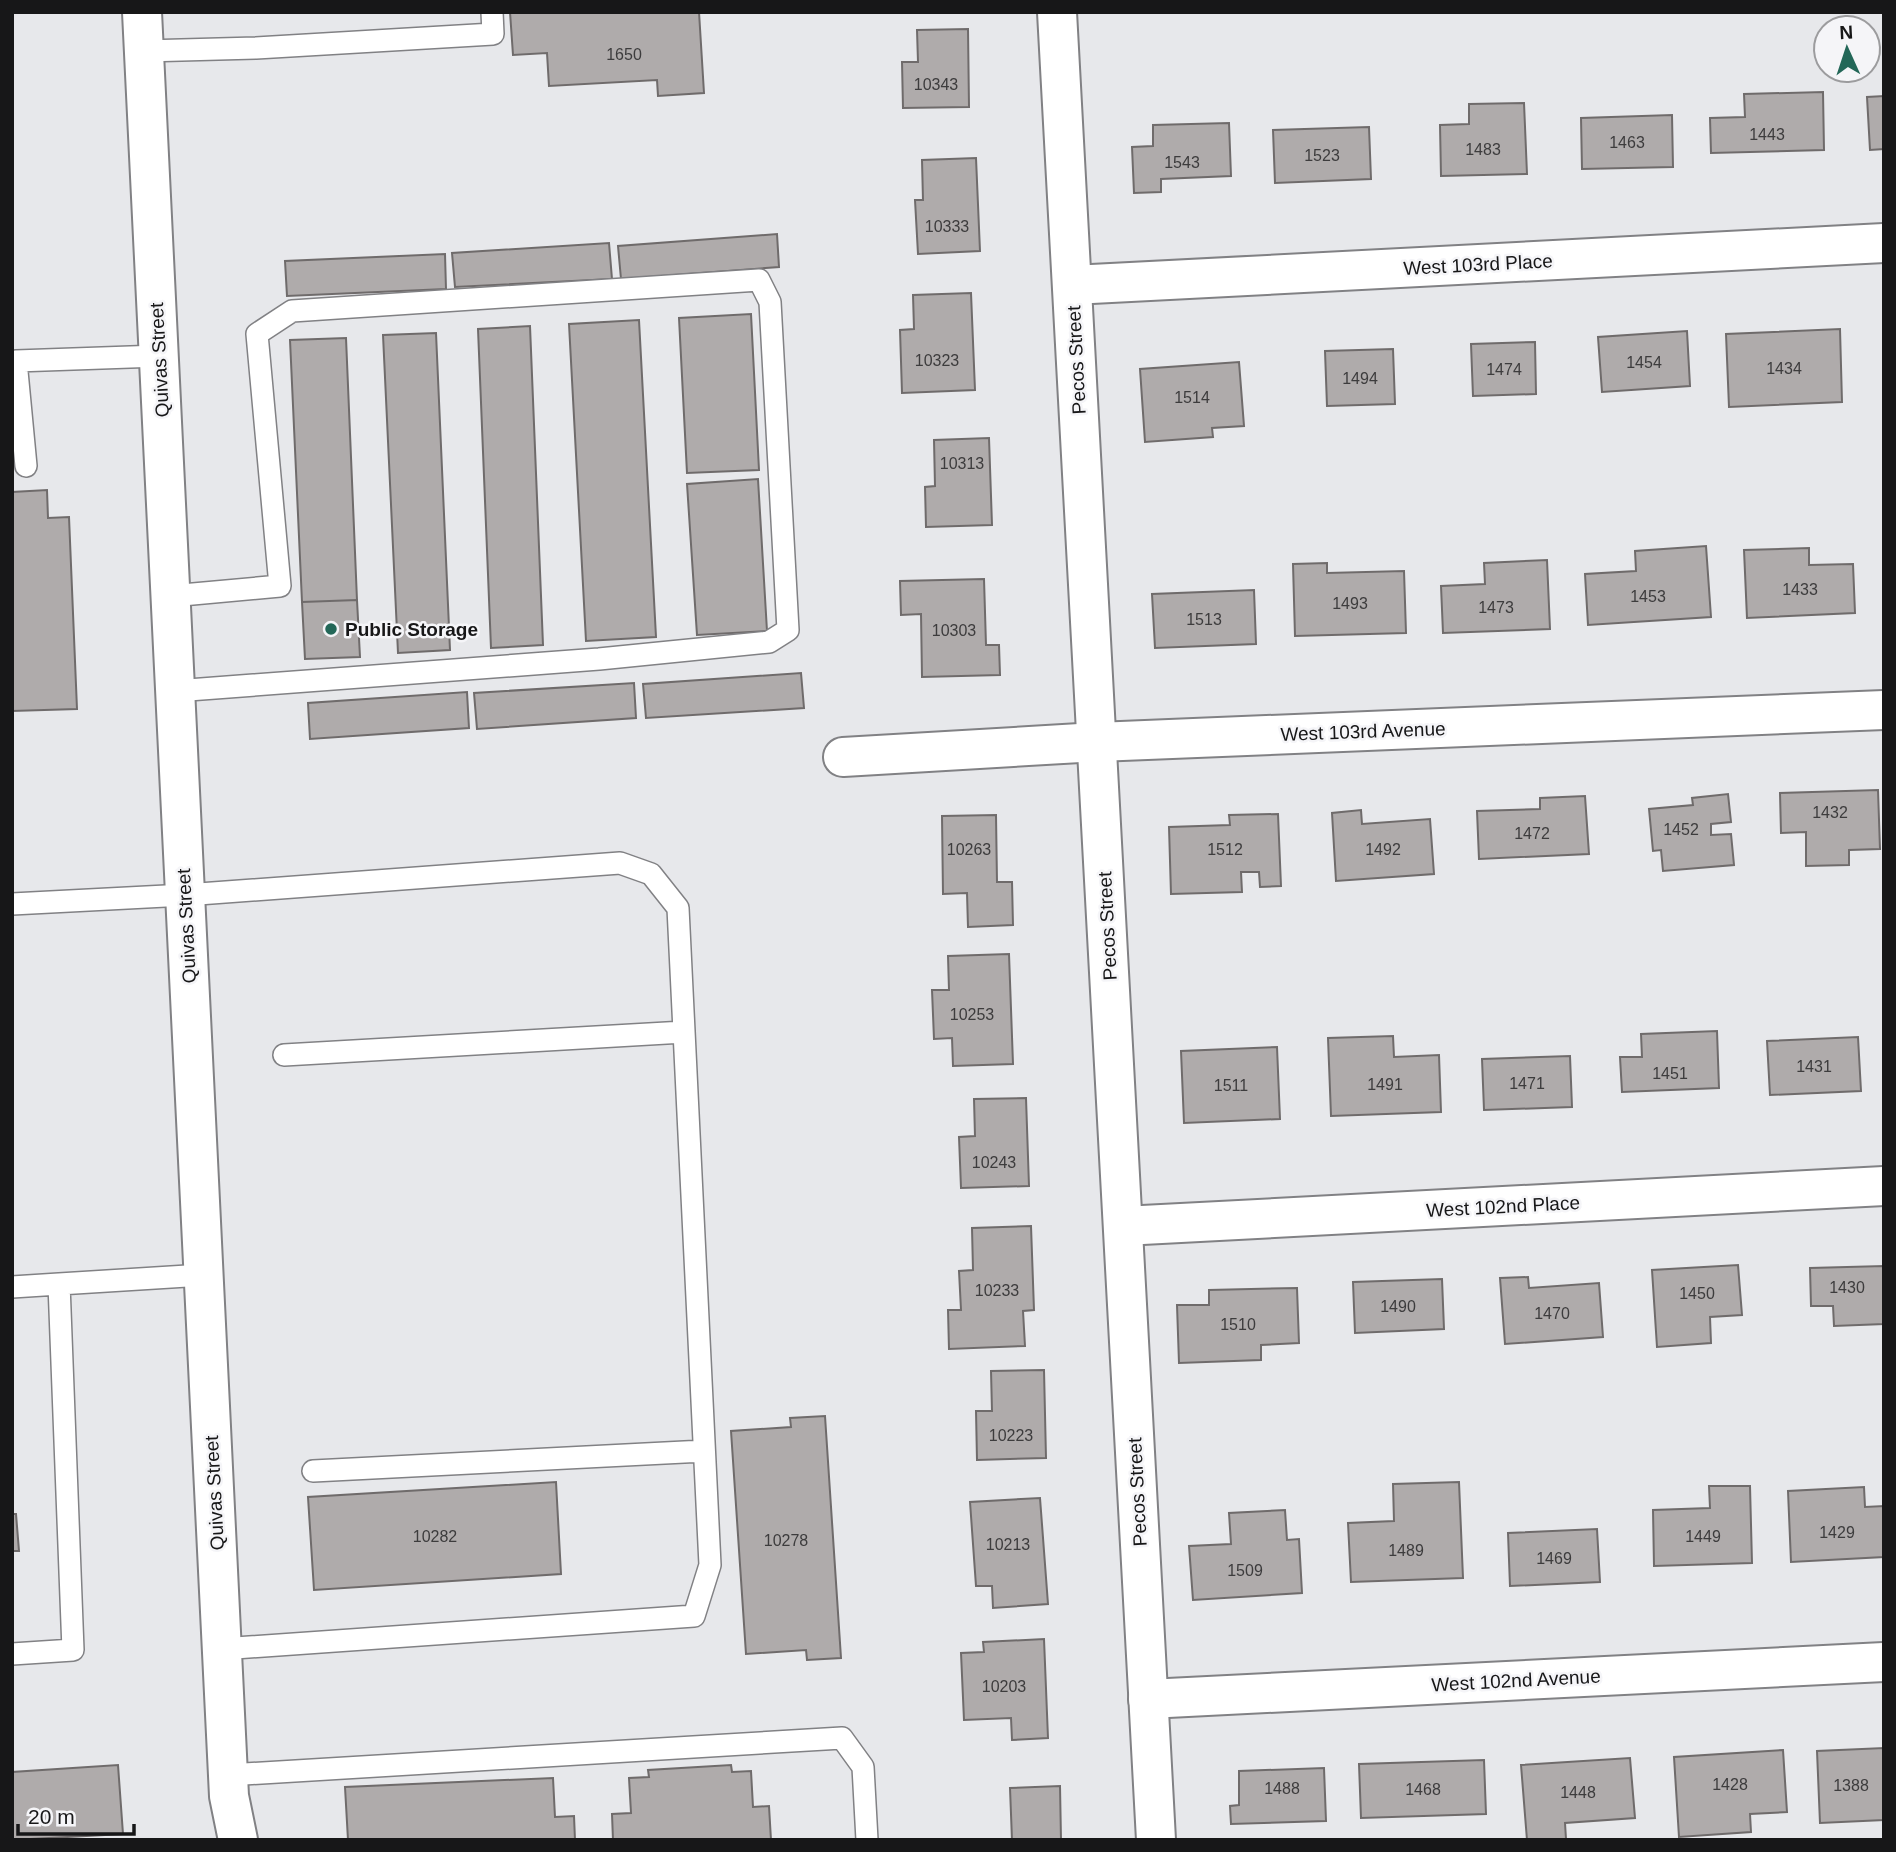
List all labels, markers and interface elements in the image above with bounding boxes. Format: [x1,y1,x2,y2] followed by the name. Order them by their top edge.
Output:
[1812,14,1882,84] north arrow
[1839,22,1854,43] text: N
[606,46,642,63] house number: 1650
[914,76,958,93] house number: 10343
[1749,126,1785,143] house number: 1443
[1609,134,1645,151] house number: 1463
[1465,141,1501,158] house number: 1483
[1304,147,1340,164] house number: 1523
[1164,154,1200,171] house number: 1543
[925,218,969,235] house number: 10333
[1403,250,1553,279] street label: West 103rd Place
[146,301,173,418] street label: Quivas Street
[1063,304,1090,415] street label: Pecos Street
[915,352,959,369] house number: 10323
[1626,354,1662,371] house number: 1454
[1766,360,1802,377] house number: 1434
[1486,361,1522,378] house number: 1474
[1342,370,1378,387] house number: 1494
[1174,389,1210,406] house number: 1514
[940,455,984,472] house number: 10313
[1782,581,1818,598] house number: 1433
[1630,588,1666,605] house number: 1453
[1332,595,1368,612] house number: 1493
[1478,599,1514,616] house number: 1473
[1186,611,1222,628] house number: 1513
[345,619,478,640] place label: Public Storage
[323,621,339,637] marker: Public Storage
[932,622,976,639] house number: 10303
[1280,718,1446,745] street label: West 103rd Avenue
[1812,804,1848,821] house number: 1432
[1663,821,1699,838] house number: 1452
[1514,825,1550,842] house number: 1472
[947,841,991,858] house number: 10263
[1207,841,1243,858] house number: 1512
[1365,841,1401,858] house number: 1492
[173,867,200,984] street label: Quivas Street
[1094,870,1121,981] street label: Pecos Street
[950,1006,994,1023] house number: 10253
[1796,1058,1832,1075] house number: 1431
[1652,1065,1688,1082] house number: 1451
[1509,1075,1545,1092] house number: 1471
[1367,1076,1403,1093] house number: 1491
[1214,1077,1248,1094] house number: 1511
[972,1154,1016,1171] house number: 10243
[1426,1192,1580,1221] street label: West 102nd Place
[1829,1279,1865,1296] house number: 1430
[975,1282,1019,1299] house number: 10233
[1679,1285,1715,1302] house number: 1450
[1380,1298,1416,1315] house number: 1490
[1534,1305,1570,1322] house number: 1470
[1220,1316,1256,1333] house number: 1510
[989,1427,1033,1444] house number: 10223
[201,1434,228,1551] street label: Quivas Street
[1124,1436,1151,1547] street label: Pecos Street
[1819,1524,1855,1541] house number: 1429
[413,1528,457,1545] house number: 10282
[1685,1528,1721,1545] house number: 1449
[764,1532,808,1549] house number: 10278
[986,1536,1030,1553] house number: 10213
[1388,1542,1424,1559] house number: 1489
[1536,1550,1572,1567] house number: 1469
[1227,1562,1263,1579] house number: 1509
[1431,1666,1601,1695] street label: West 102nd Avenue
[982,1678,1026,1695] house number: 10203
[1712,1776,1748,1793] house number: 1428
[1833,1777,1869,1794] house number: 1388
[1264,1780,1300,1797] house number: 1488
[1405,1781,1441,1798] house number: 1468
[1560,1784,1596,1801] house number: 1448
[18,1792,133,1836] scale bar
[28,1805,75,1828] text: 20 m

